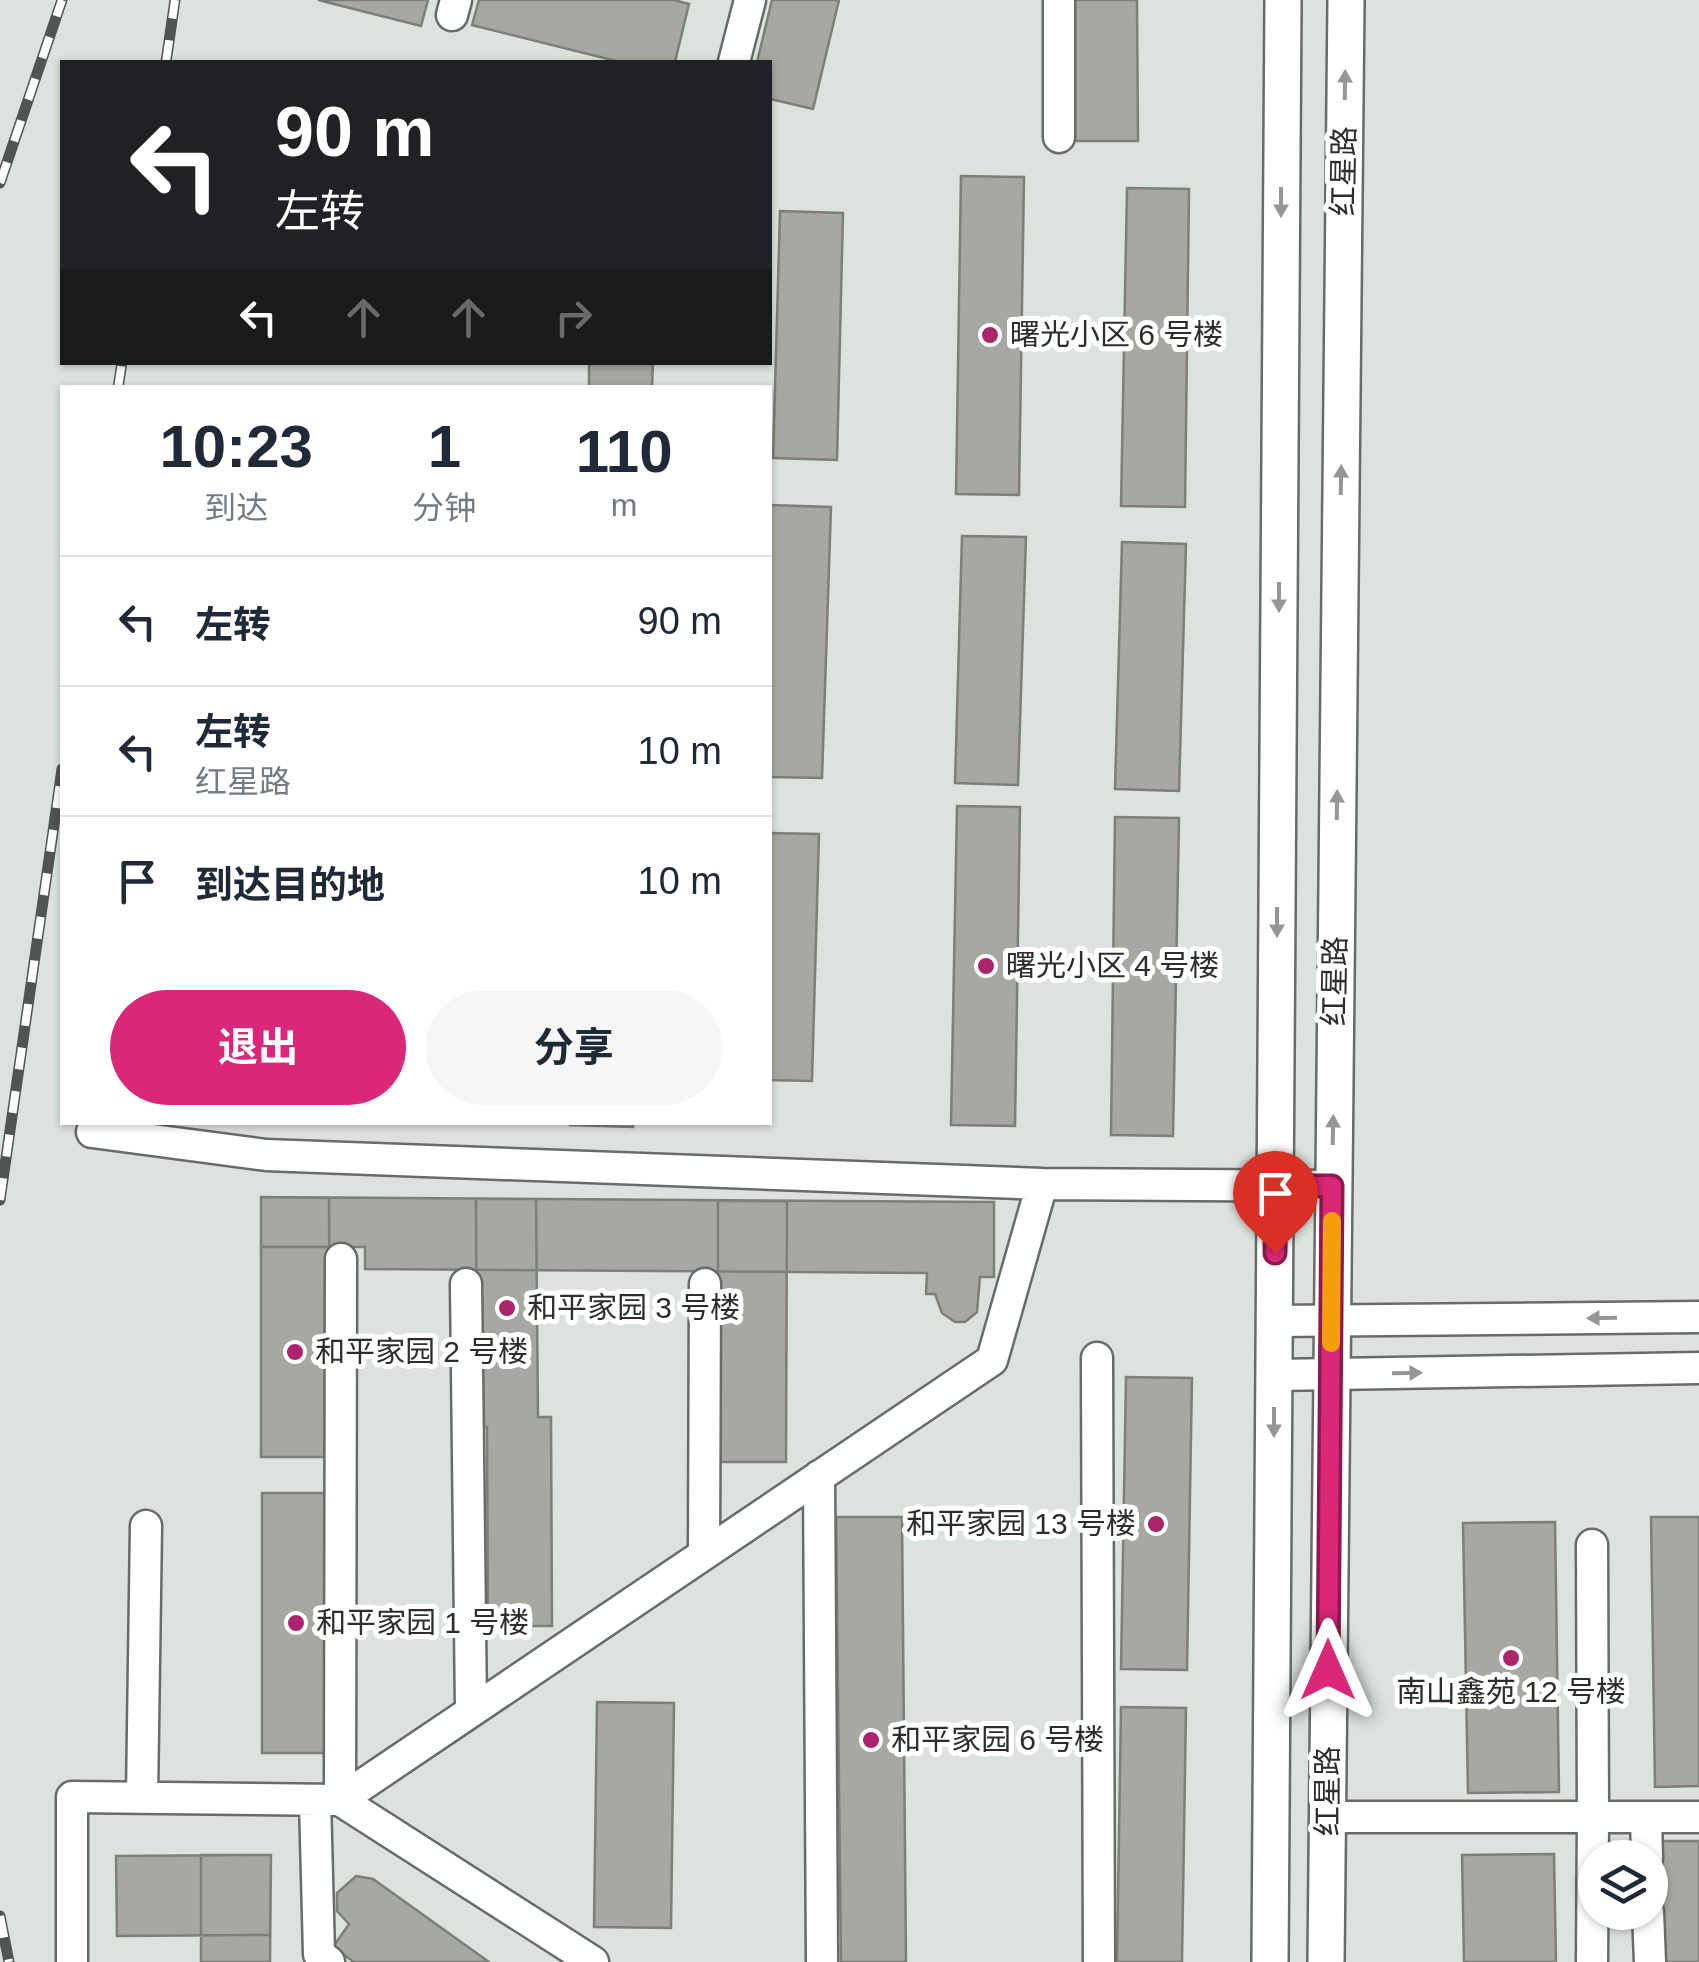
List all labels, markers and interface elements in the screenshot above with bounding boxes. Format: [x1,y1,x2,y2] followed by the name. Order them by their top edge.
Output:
[1337,68,1353,100] one-way arrow
[275,93,435,171] text: 90 m
[110,100,240,230] icon: left
[1326,126,1361,216] street label: 红星路
[275,186,365,237] text: 左转
[1273,187,1289,219] one-way arrow
[231,290,286,345] icon: left
[336,290,391,345] icon: ahead
[441,290,496,345] icon: ahead
[546,290,601,345] icon: right
[1010,318,1223,351] place label: 曙光小区 6 号楼
[979,324,1001,346] marker: 曙光小区 6 号楼
[159,413,313,480] text: 10:23
[428,413,461,480] text: 1
[576,418,673,485] text: 110
[1333,463,1349,495] one-way arrow
[611,487,637,523] text: m
[204,490,268,526] text: 到达
[412,490,476,526] text: 分钟
[1271,582,1287,614] one-way arrow
[110,594,165,649] icon: left
[638,600,722,642] text: 90 m
[195,604,271,646] text: 左转
[195,711,271,753] text: 左转
[110,724,165,779] icon: left
[638,730,722,772] text: 10 m
[195,764,291,800] text: 红星路
[1329,788,1345,820] one-way arrow
[110,854,165,909] icon: arrive
[638,860,722,902] text: 10 m
[195,864,385,906] text: 到达目的地
[1269,907,1285,939] one-way arrow
[1317,936,1352,1026] street label: 红星路
[1006,949,1219,982] place label: 曙光小区 4 号楼
[975,955,997,977] marker: 曙光小区 4 号楼
[110,990,406,1105] button: 退出
[426,990,722,1105] button: 分享
[1325,1113,1341,1145] one-way arrow
[1233,1151,1318,1254] pin
[1248,1166,1303,1221] icon: arrive
[527,1291,740,1324] place label: 和平家园 3 号楼
[496,1297,518,1319] marker: 和平家园 3 号楼
[1585,1310,1617,1326] one-way arrow
[315,1335,528,1368] place label: 和平家园 2 号楼
[284,1341,306,1363] marker: 和平家园 2 号楼
[1392,1364,1424,1380] one-way arrow
[1266,1407,1282,1439] one-way arrow
[906,1507,1136,1540] place label: 和平家园 13 号楼
[1145,1513,1167,1535] marker: 和平家园 13 号楼
[316,1606,529,1639] place label: 和平家园 1 号楼
[285,1612,307,1634] marker: 和平家园 1 号楼
[1276,1618,1380,1722] position arrow
[1500,1647,1522,1669] marker: 南山鑫苑 12 号楼
[1396,1675,1626,1708] place label: 南山鑫苑 12 号楼
[891,1723,1104,1756] place label: 和平家园 6 号楼
[860,1729,882,1751] marker: 和平家园 6 号楼
[1311,1746,1344,1836] street label: 红星路
[1578,1840,1668,1930] map controls
[1578,1840,1668,1930] button: layers

